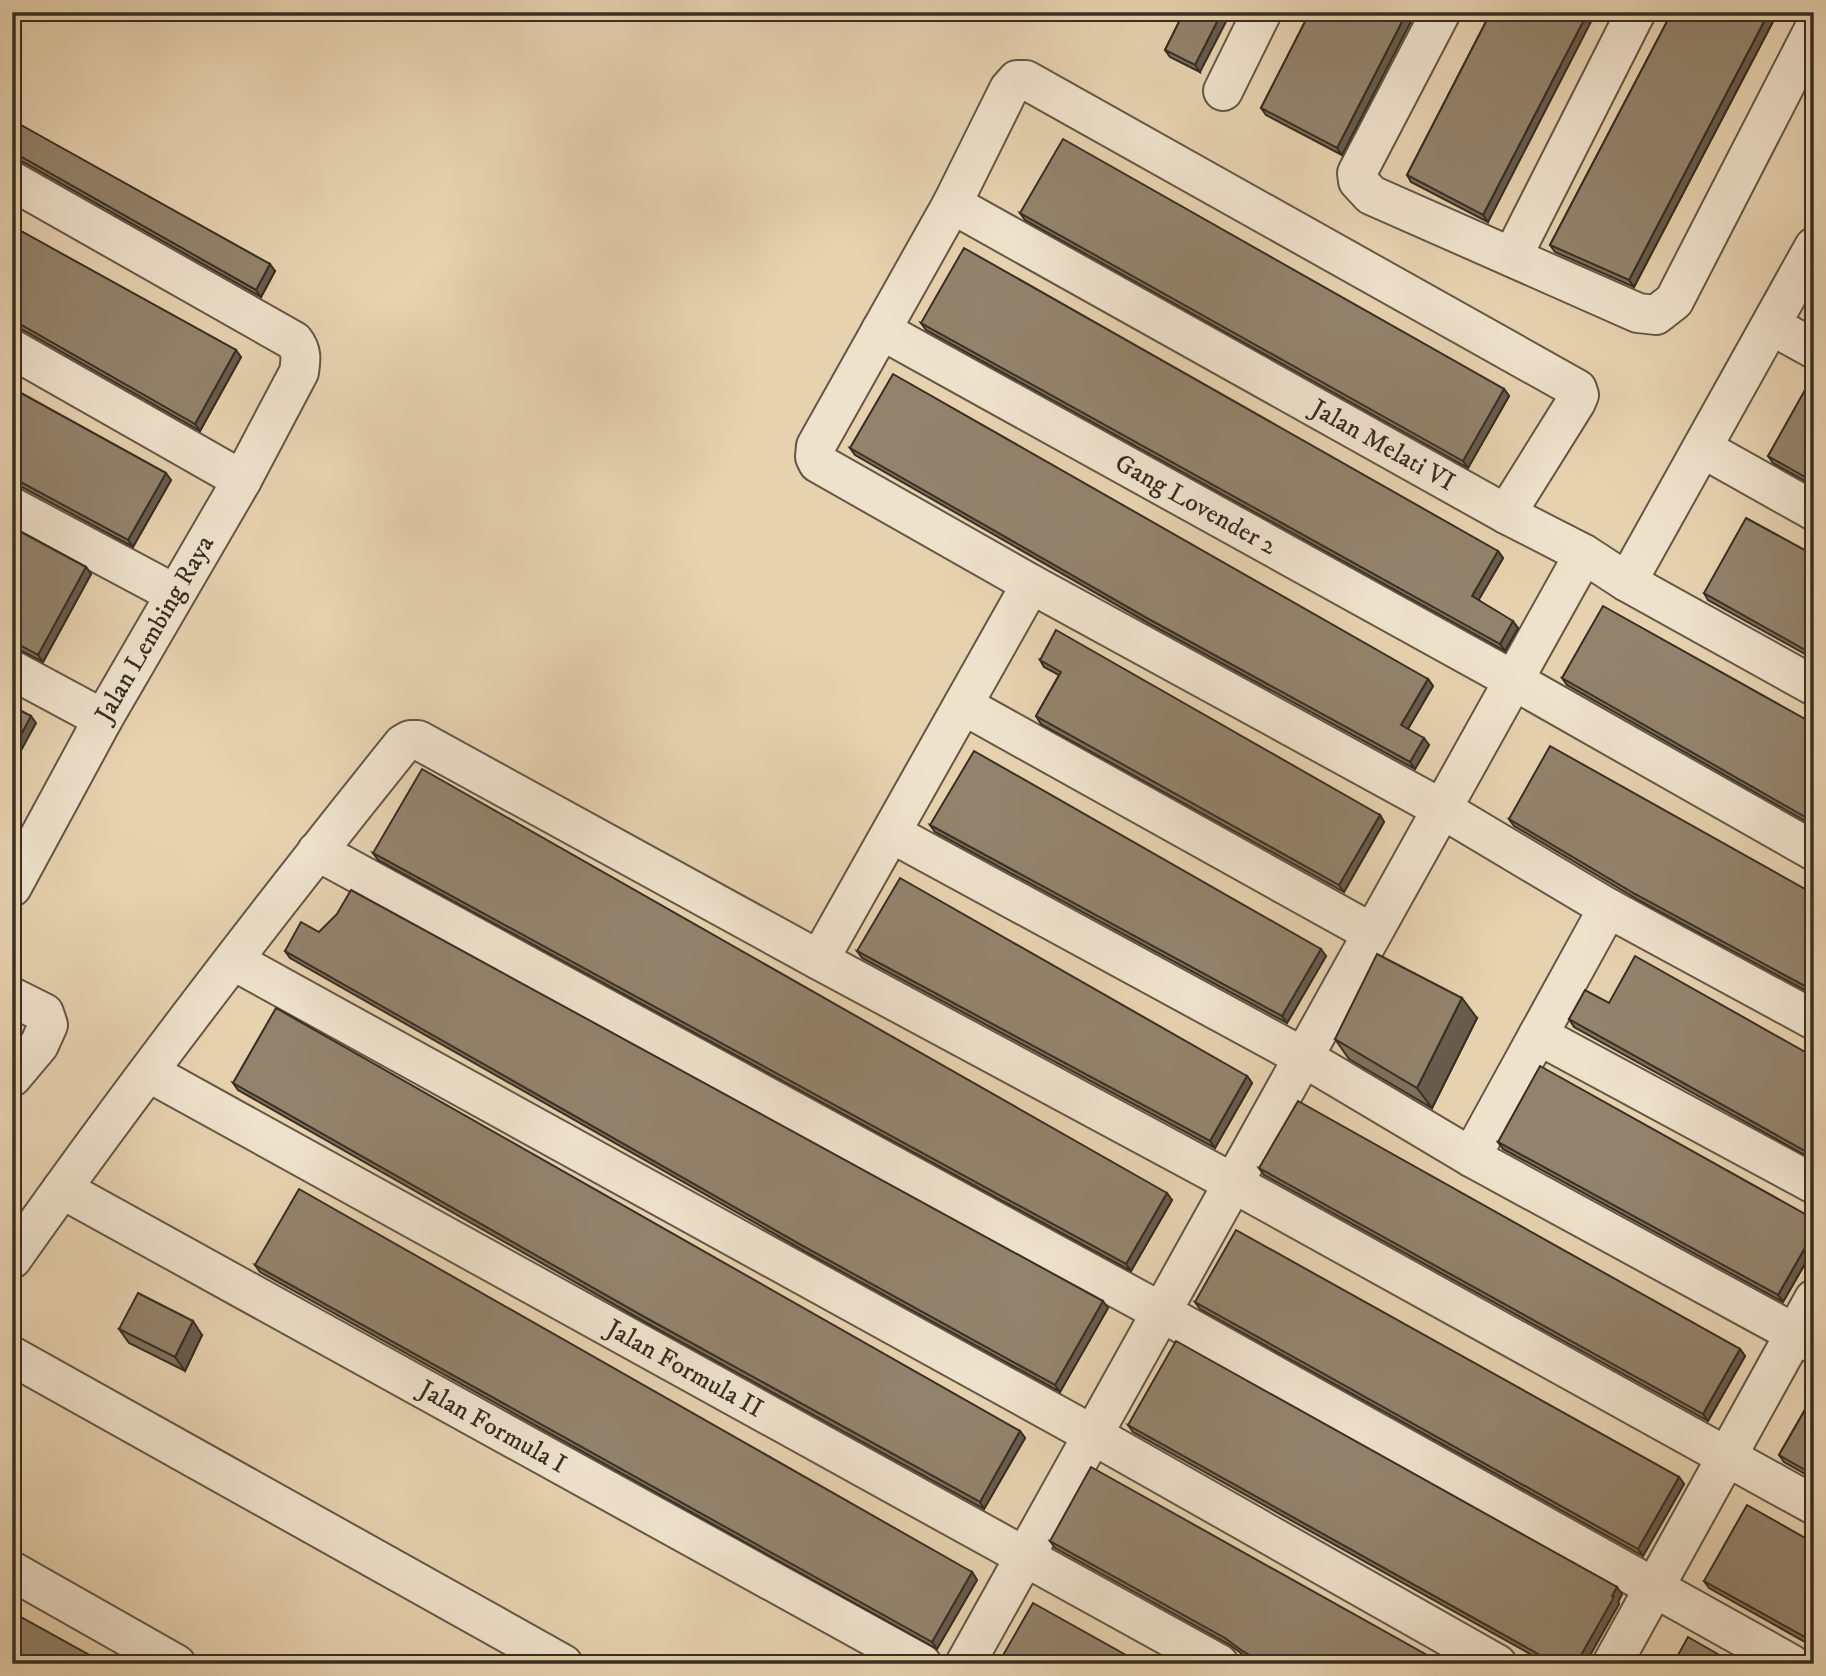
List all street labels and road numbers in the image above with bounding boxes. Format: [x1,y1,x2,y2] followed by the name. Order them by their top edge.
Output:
[1304,391,1461,499] street label: Jalan Melati VI
[1109,446,1283,563] street label: Gang Lovender 2
[87,530,222,730] street label: Jalan Lembing Raya
[599,1311,769,1425] street label: Jalan Formula II
[411,1372,572,1481] street label: Jalan Formula I

